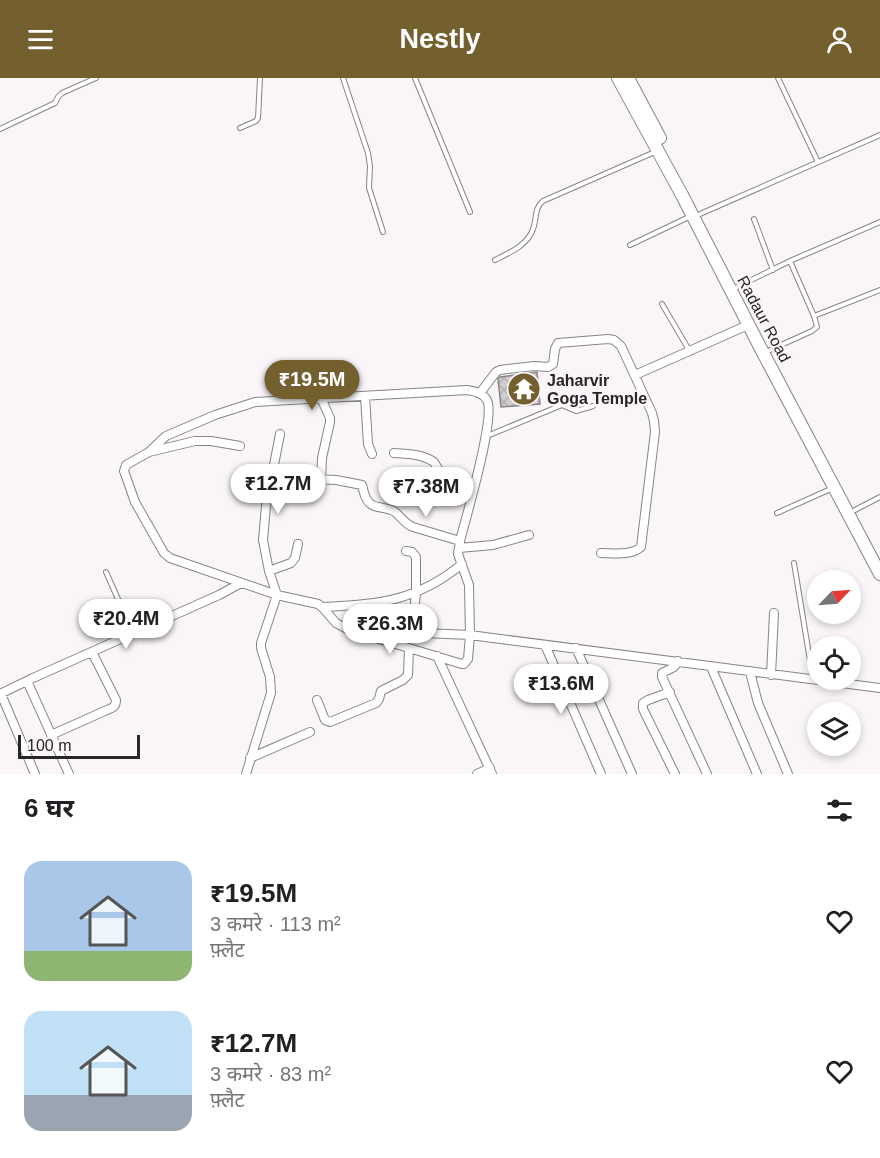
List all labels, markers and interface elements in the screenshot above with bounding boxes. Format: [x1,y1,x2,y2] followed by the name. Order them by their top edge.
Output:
[24,23,57,56] icon: menu
[823,23,856,56] icon: person
[399,24,481,54] text: Nestly
[734,273,794,365] street label: Radaur Road
[263,360,361,411] pin: ₹19.5M
[278,368,346,390] text: ₹19.5M
[506,371,542,407] temple icon: Jaharvir Goga Temple
[547,372,647,407] place label: Jaharvir Goga Temple
[229,464,327,515] pin: ₹12.7M
[377,467,475,518] pin: ₹7.38M
[244,472,312,494] text: ₹12.7M
[392,475,460,497] text: ₹7.38M
[807,570,861,624] north arrow
[807,570,861,756] map controls
[77,599,175,650] pin: ₹20.4M
[341,604,439,655] pin: ₹26.3M
[92,607,160,629] text: ₹20.4M
[356,612,424,634] text: ₹26.3M
[807,636,861,690] button: locate
[512,664,610,715] pin: ₹13.6M
[527,672,595,694] text: ₹13.6M
[807,702,861,756] button: layers
[18,732,140,760] scale bar
[27,737,71,754] text: 100 m
[24,793,74,823] text: 6 घर
[823,794,856,827] icon: filters
[210,878,297,908] text: ₹19.5M
[72,885,144,957] icon: home
[823,905,856,938] icon: heart
[210,913,341,935] text: 3 कमरे · 113 m²
[210,939,245,961] text: फ़्लैट
[210,1028,297,1058] text: ₹12.7M
[72,1035,144,1107] icon: home
[823,1055,856,1088] icon: heart
[210,1063,331,1085] text: 3 कमरे · 83 m²
[210,1089,245,1111] text: फ़्लैट

